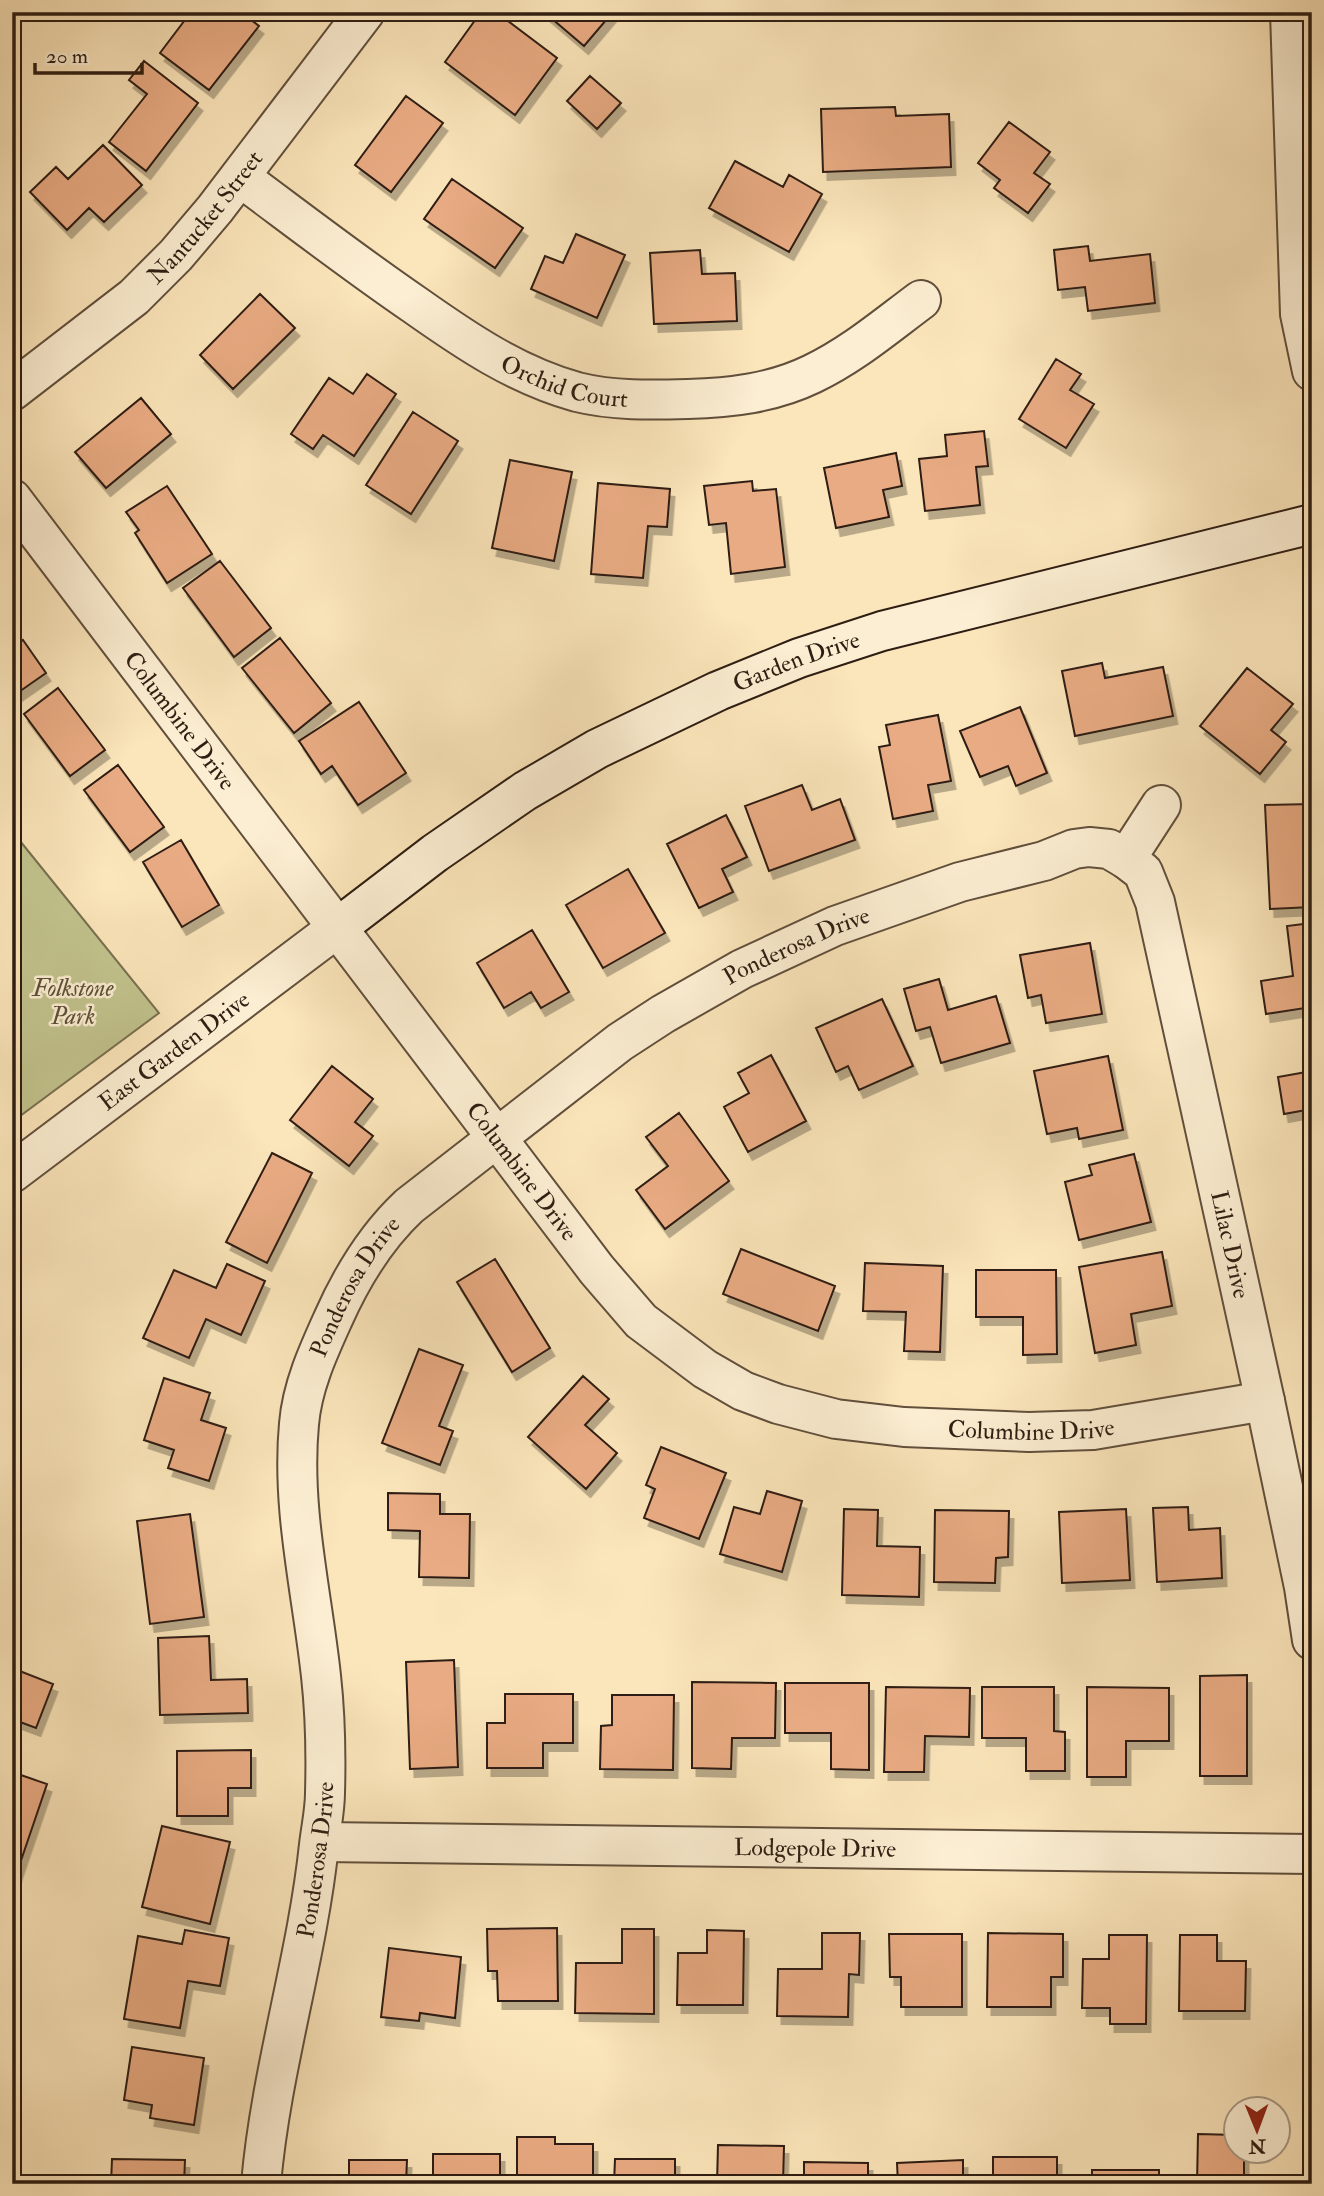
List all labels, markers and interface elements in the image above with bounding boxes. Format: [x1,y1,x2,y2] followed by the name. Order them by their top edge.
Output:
[35,32,142,76] scale bar
[46,43,88,70] text: 20 m
[141,144,270,291] street label: Nantucket Street
[495,348,629,415] street label: Orchid Court
[728,624,864,699] street label: Garden Drive
[117,645,242,796] street label: Columbine Drive
[718,900,874,993] street label: Ponderosa Drive
[32,973,114,1032] park label: Folkstone Park
[93,984,256,1118] street label: East Garden Drive
[459,1096,584,1247] street label: Columbine Drive
[1203,1188,1257,1302] street label: Lilac Drive
[303,1210,407,1362] street label: Ponderosa Drive
[947,1412,1117,1448] street label: Columbine Drive
[290,1782,341,1941] street label: Ponderosa Drive
[734,1832,896,1865] street label: Lodgepole Drive
[1222,2094,1292,2164] north arrow
[1248,2134,1267,2158] text: N

